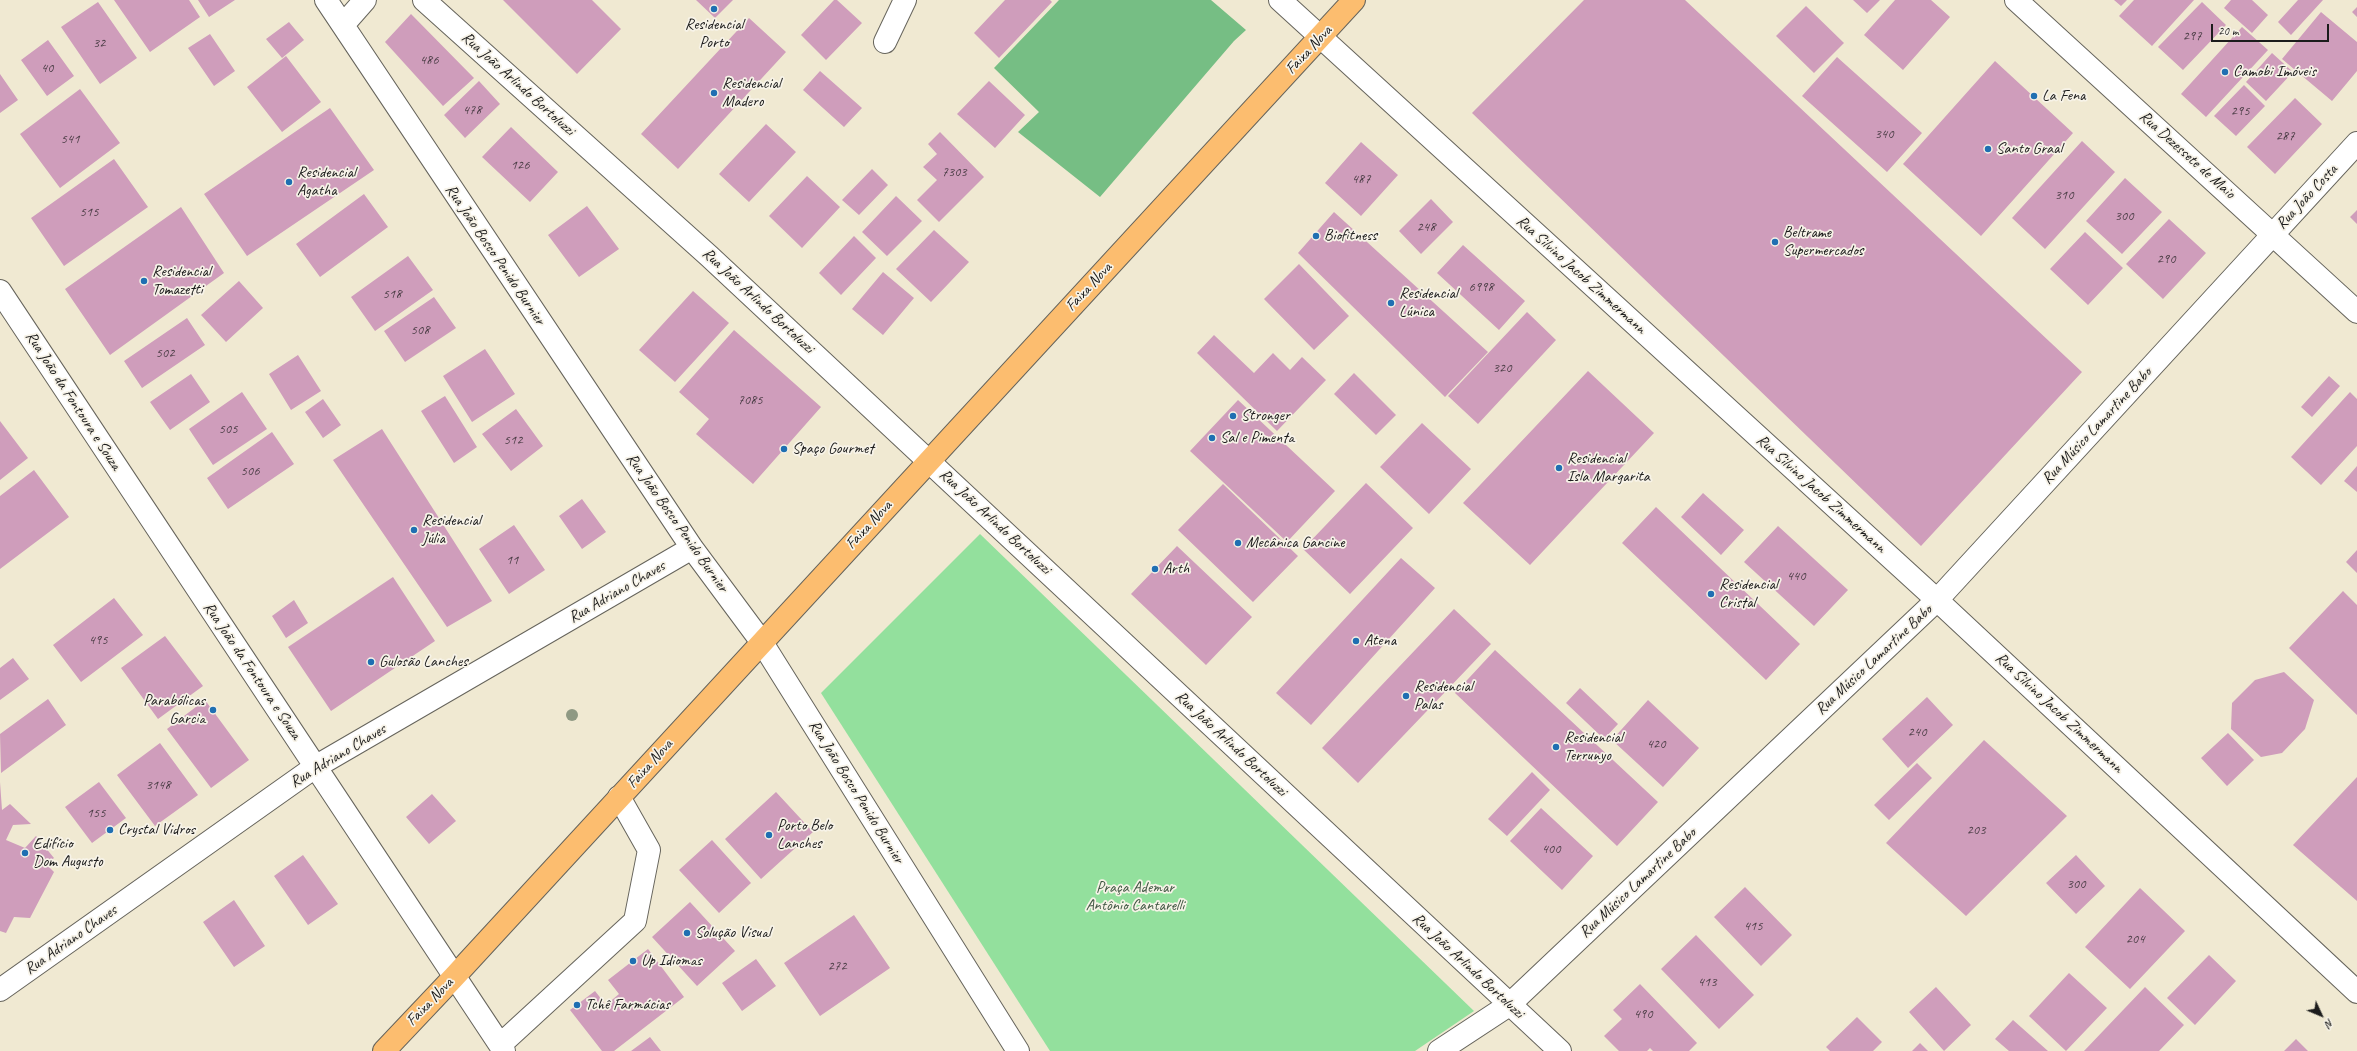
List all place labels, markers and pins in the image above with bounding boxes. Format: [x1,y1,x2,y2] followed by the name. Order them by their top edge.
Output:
[709,4,719,14] marker: Residencial Porto
[685,15,743,53] place label: Residencial Porto
[2233,62,2316,82] place label: Camobi Imóveis
[2220,67,2230,77] marker: Camobi Imóveis
[722,74,781,112] place label: Residencial Madero
[2042,86,2086,106] place label: La Fena
[709,88,719,98] marker: Residencial Madero
[2029,91,2039,101] marker: La Fena
[1996,139,2062,159] place label: Santo Graal
[1983,144,1993,154] marker: Santo Graal
[297,163,356,201] place label: Residencial Agatha
[284,177,294,187] marker: Residencial Agatha
[1783,223,1863,261] place label: Beltrame Supermercados
[1324,226,1377,246] place label: Biofitness
[1311,231,1321,241] marker: Biofitness
[1770,237,1780,247] marker: Beltrame Supermercados
[152,262,211,300] place label: Residencial Tomazetti
[139,276,149,286] marker: Residencial Tomazetti
[1399,284,1458,322] place label: Residencial Lúnica
[1386,298,1396,308] marker: Residencial Lúnica
[1241,406,1290,426] place label: Stronger
[1228,411,1238,421] marker: Stronger
[1220,428,1294,448] place label: Sal e Pimenta
[1207,433,1217,443] marker: Sal e Pimenta
[792,439,873,459] place label: Spaço Gourmet
[779,444,789,454] marker: Spaço Gourmet
[1567,449,1650,487] place label: Residencial Isla Margarita
[1554,463,1564,473] marker: Residencial Isla Margarita
[422,511,481,549] place label: Residencial Júlia
[409,525,419,535] marker: Residencial Júlia
[1246,533,1344,553] place label: Mecânica Gancine
[1233,538,1243,548] marker: Mecânica Gancine
[1163,559,1189,579] place label: Arth
[1150,564,1160,574] marker: Arth
[1719,575,1778,613] place label: Residencial Cristal
[1706,589,1716,599] marker: Residencial Cristal
[1364,631,1396,651] place label: Atena
[1351,636,1361,646] marker: Atena
[379,652,468,672] place label: Gulosão Lanches
[366,657,376,667] marker: Gulosão Lanches
[1414,677,1473,715] place label: Residencial Palas
[143,691,205,729] place label: Parabólicas Garcia
[1401,691,1411,701] marker: Residencial Palas
[208,705,218,715] marker: Parabólicas Garcia
[1564,728,1623,766] place label: Residencial Terrunyo
[1551,742,1561,752] marker: Residencial Terrunyo
[777,816,832,854] place label: Porto Belo Lanches
[118,820,195,840] place label: Crystal Vidros
[105,825,115,835] marker: Crystal Vidros
[764,830,774,840] marker: Porto Belo Lanches
[33,834,103,872] place label: Edifício Dom Augusto
[20,848,30,858] marker: Edifício Dom Augusto
[695,923,771,943] place label: Solução Visual
[682,928,692,938] marker: Solução Visual
[641,951,702,971] place label: Up Idiomas
[628,956,638,966] marker: Up Idiomas
[585,995,670,1015] place label: Tchê Farmácias
[572,1000,582,1010] marker: Tchê Farmácias

